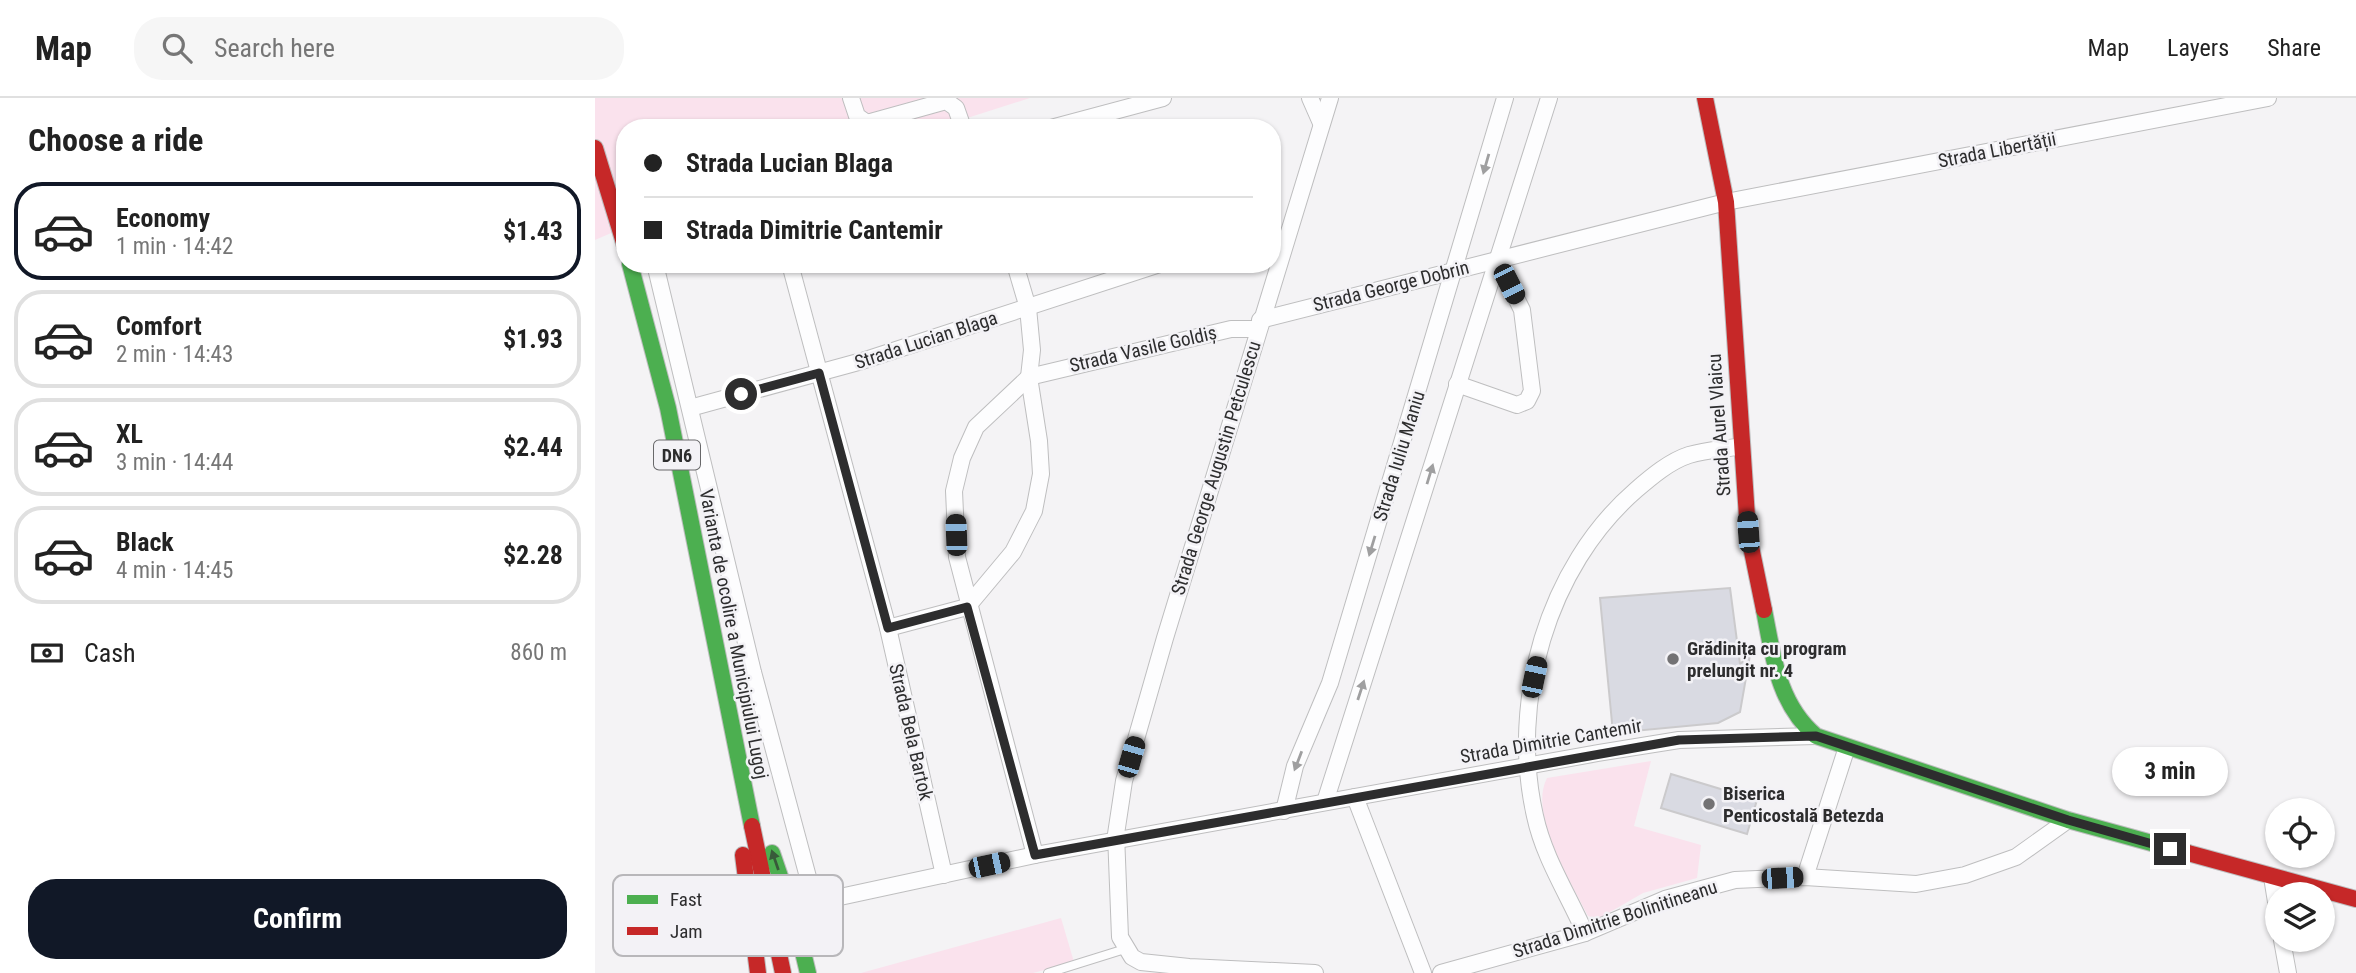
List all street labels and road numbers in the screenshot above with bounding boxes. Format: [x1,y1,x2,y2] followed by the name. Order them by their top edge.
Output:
[1936,127,2058,173] street label: Strada Libertății
[1311,255,1471,317] street label: Strada George Dobrin
[852,306,1000,374] street label: Strada Lucian Blaga
[1067,321,1219,377] street label: Strada Vasile Goldiș
[1166,338,1266,598] street label: Strada George Augustin Petculescu
[1703,353,1735,497] street label: Strada Aurel Vlaicu
[1368,388,1430,524] street label: Strada Iuliu Maniu
[654,440,700,470] road number: DN6
[695,487,773,781] street label: Varianta de ocolire a Municipiului Lugoj
[884,662,938,803] street label: Strada Bela Bartok
[1458,714,1644,768] street label: Strada Dimitrie Cantemir
[1510,875,1720,963] street label: Strada Dimitrie Bolinitineanu

